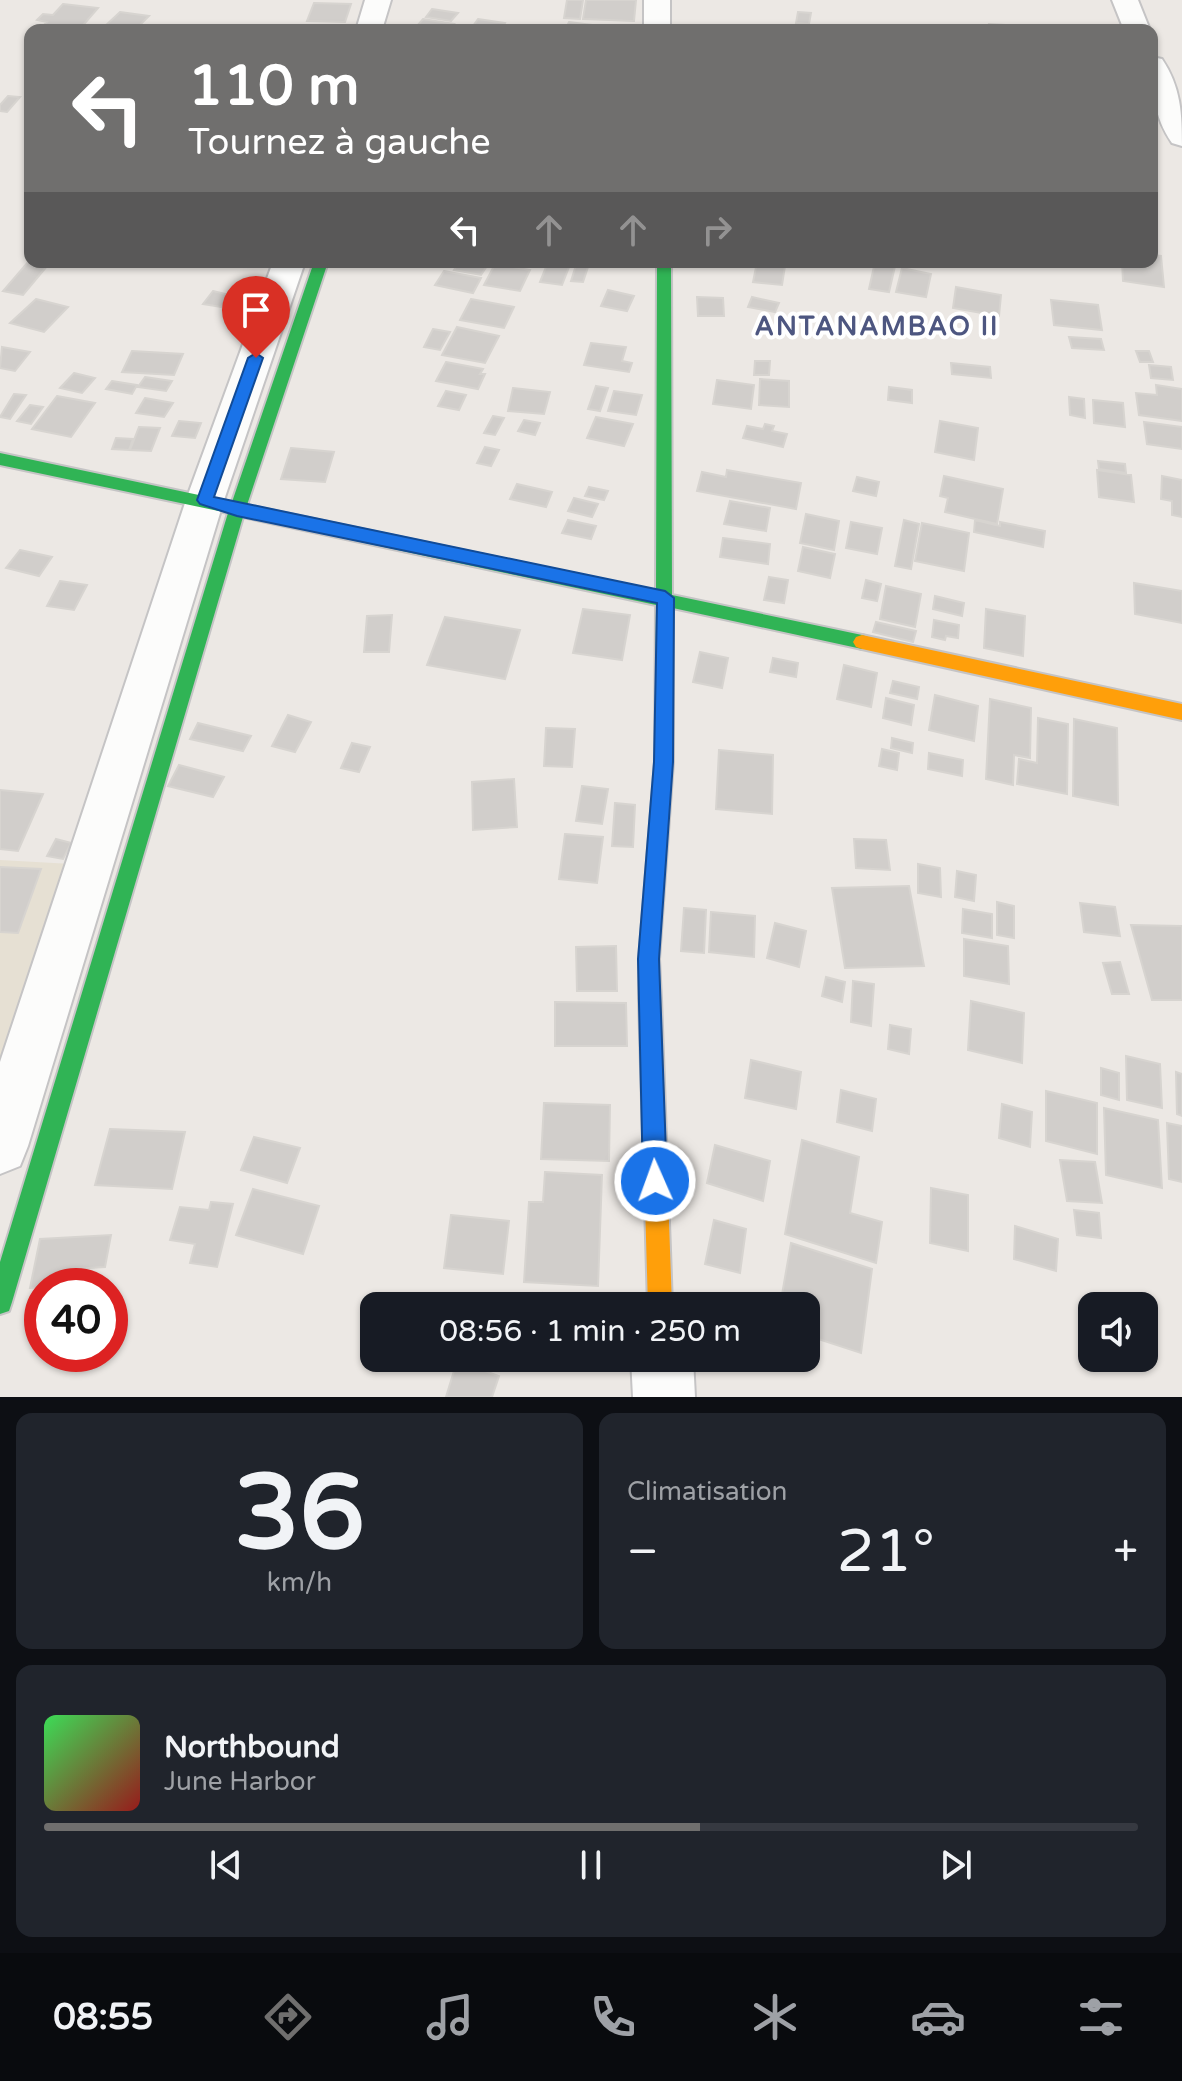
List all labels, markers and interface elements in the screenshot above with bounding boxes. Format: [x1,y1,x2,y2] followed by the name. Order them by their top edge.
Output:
[188,53,359,120] text: 110 m
[56,56,160,160] icon: left
[188,121,491,164] text: Tournez à gauche
[443,208,487,252] icon: left
[527,208,571,252] icon: ahead
[611,208,655,252] icon: ahead
[695,208,739,252] icon: right
[222,276,290,358] pin
[234,288,278,332] icon: arrive
[754,311,1000,342] district label: ANTANAMBAO II
[613,1139,697,1223] position arrow
[24,1268,128,1372] speed limit sign: 40
[1078,1292,1158,1372] map controls
[1078,1292,1158,1372] button: sound
[439,1313,741,1350] text: 08:56 · 1 min · 250 m
[234,1452,365,1577] text: 36
[627,1476,787,1507] text: Climatisation
[837,1516,935,1588] text: 21°
[627,1526,658,1579] text: −
[1113,1526,1138,1579] text: +
[267,1567,332,1598] text: km/h
[164,1729,340,1766] text: Northbound
[164,1766,316,1797] text: June Harbor
[204,1843,248,1887] icon: previous
[569,1843,613,1887] icon: pause
[934,1843,978,1887] icon: next
[260,1989,316,2045] icon: directions
[422,1989,478,2045] icon: music
[585,1989,641,2045] icon: phone
[747,1989,803,2045] icon: climate
[910,1989,966,2045] icon: car
[1073,1989,1129,2045] icon: filters
[53,1996,153,2039] text: 08:55

